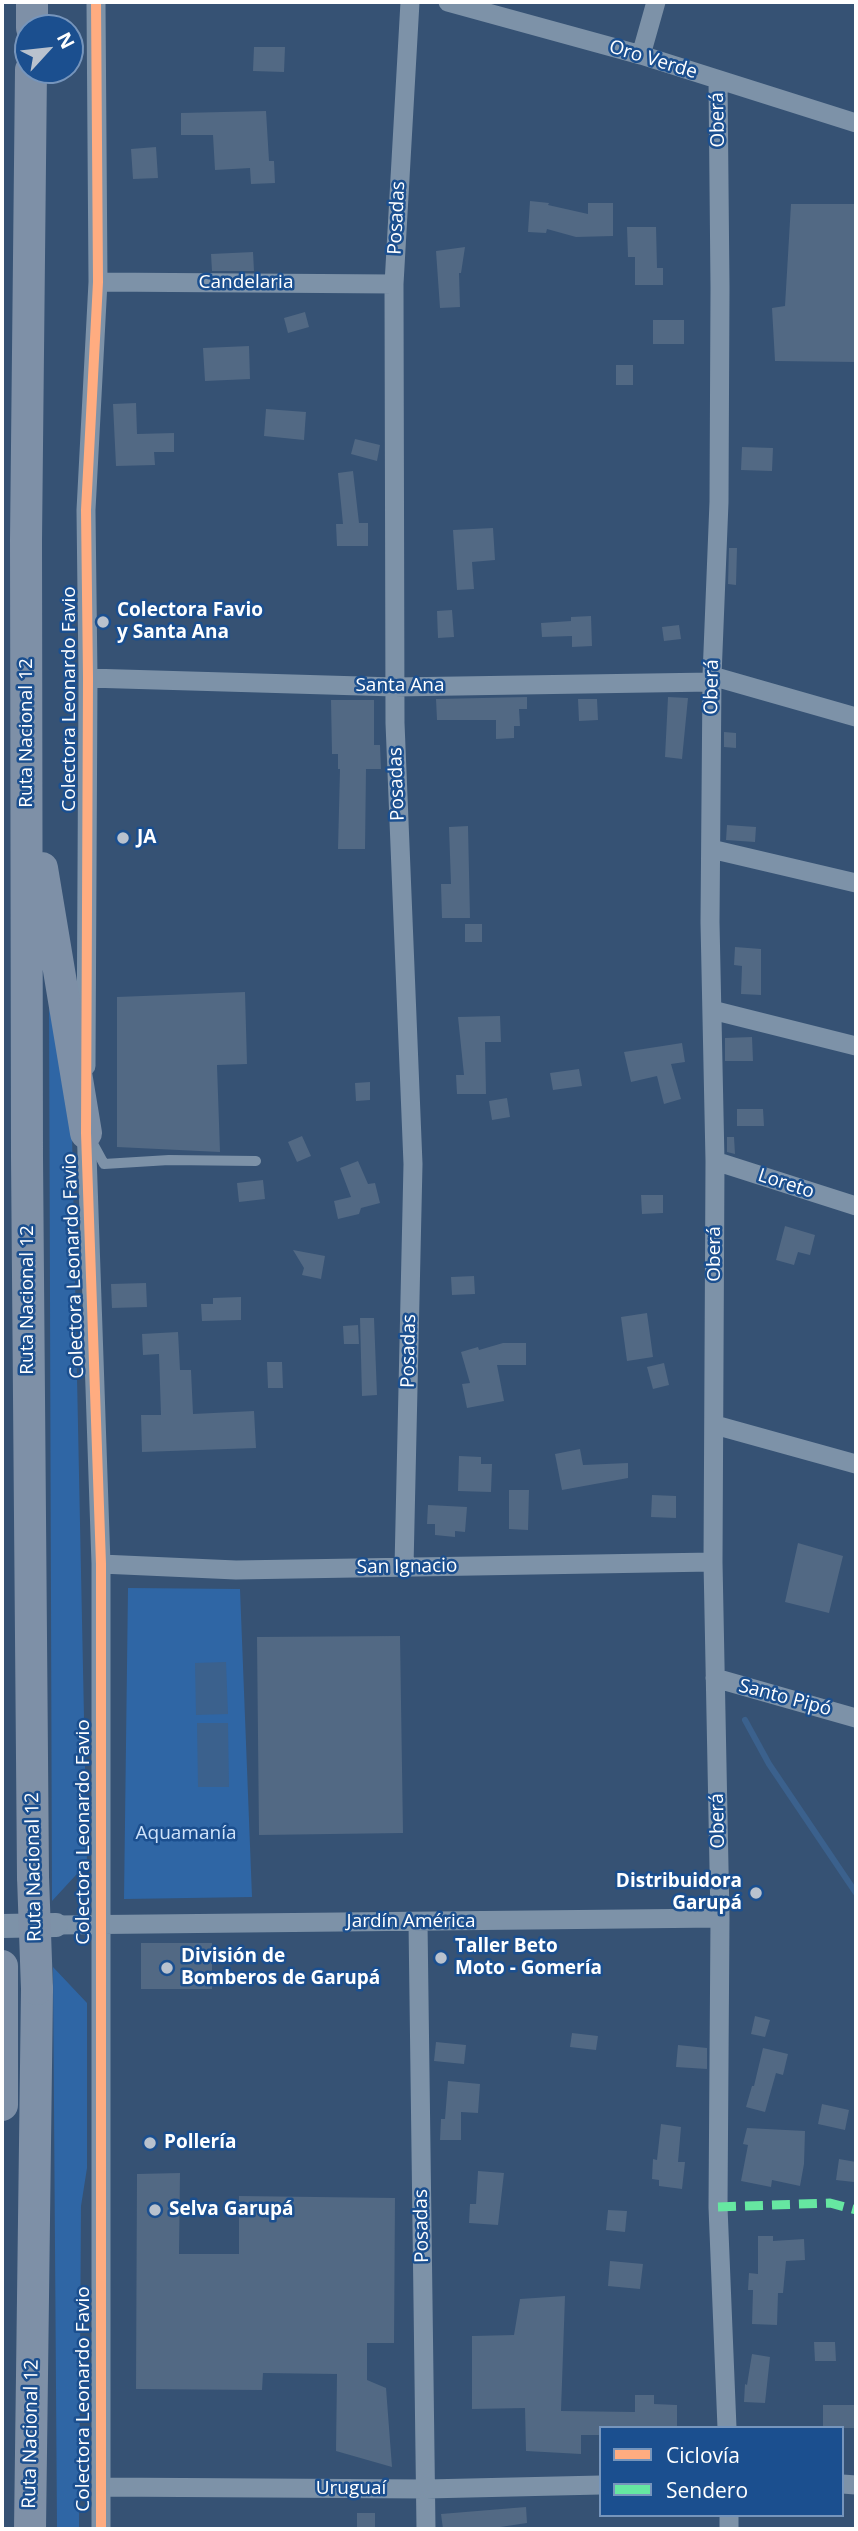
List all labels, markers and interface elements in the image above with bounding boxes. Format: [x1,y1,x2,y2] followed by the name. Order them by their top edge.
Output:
[14,14,84,84] north arrow
[51,28,81,53] text: N
[606,36,700,84] street label: Oro Verde
[706,92,730,148] street label: Oberá
[384,181,410,255] street label: Posadas
[199,272,293,294] street label: Candelaria
[59,586,81,812] street label: Colectora Leonardo Favio
[117,600,263,644] place label: Colectora Favio y Santa Ana
[95,614,111,630] marker: Colectora Favio y Santa Ana
[16,658,38,808] street label: Ruta Nacional 12
[700,659,724,715] street label: Oberá
[355,675,445,697] street label: Santa Ana
[384,747,410,821] street label: Posadas
[137,827,156,849] place label: JA
[115,830,131,846] marker: JA
[59,1153,89,1379] street label: Colectora Leonardo Favio
[755,1164,817,1204] street label: Loreto
[17,1225,39,1375] street label: Ruta Nacional 12
[704,1226,726,1282] street label: Oberá
[397,1314,421,1388] street label: Posadas
[356,1555,458,1579] street label: San Ignacio
[736,1675,834,1721] street label: Santo Pipó
[73,1719,95,1945] street label: Colectora Leonardo Favio
[21,1792,47,1942] street label: Ruta Nacional 12
[706,1793,730,1849] street label: Oberá
[135,1823,237,1845] park label: Aquamanía
[616,1871,742,1915] place label: Distribuidora Garupá
[748,1885,764,1901] marker: Distribuidora Garupá
[347,1911,475,1933] street label: Jardín América
[455,1936,602,1980] place label: Taller Beto Moto - Gomería
[181,1946,380,1990] place label: División de Bomberos de Garupá
[433,1950,449,1966] marker: Taller Beto Moto - Gomería
[159,1960,175,1976] marker: División de Bomberos de Garupá
[164,2132,236,2154] place label: Pollería
[142,2135,158,2151] marker: Pollería
[410,2189,434,2263] street label: Posadas
[169,2199,294,2221] place label: Selva Garupá
[147,2202,163,2218] marker: Selva Garupá
[73,2286,95,2512] street label: Colectora Leonardo Favio
[18,2359,44,2509] street label: Ruta Nacional 12
[599,2426,844,2517] legend
[666,2441,740,2469] text: Ciclovía
[666,2476,748,2504] text: Sendero
[316,2478,386,2500] street label: Uruguaí

